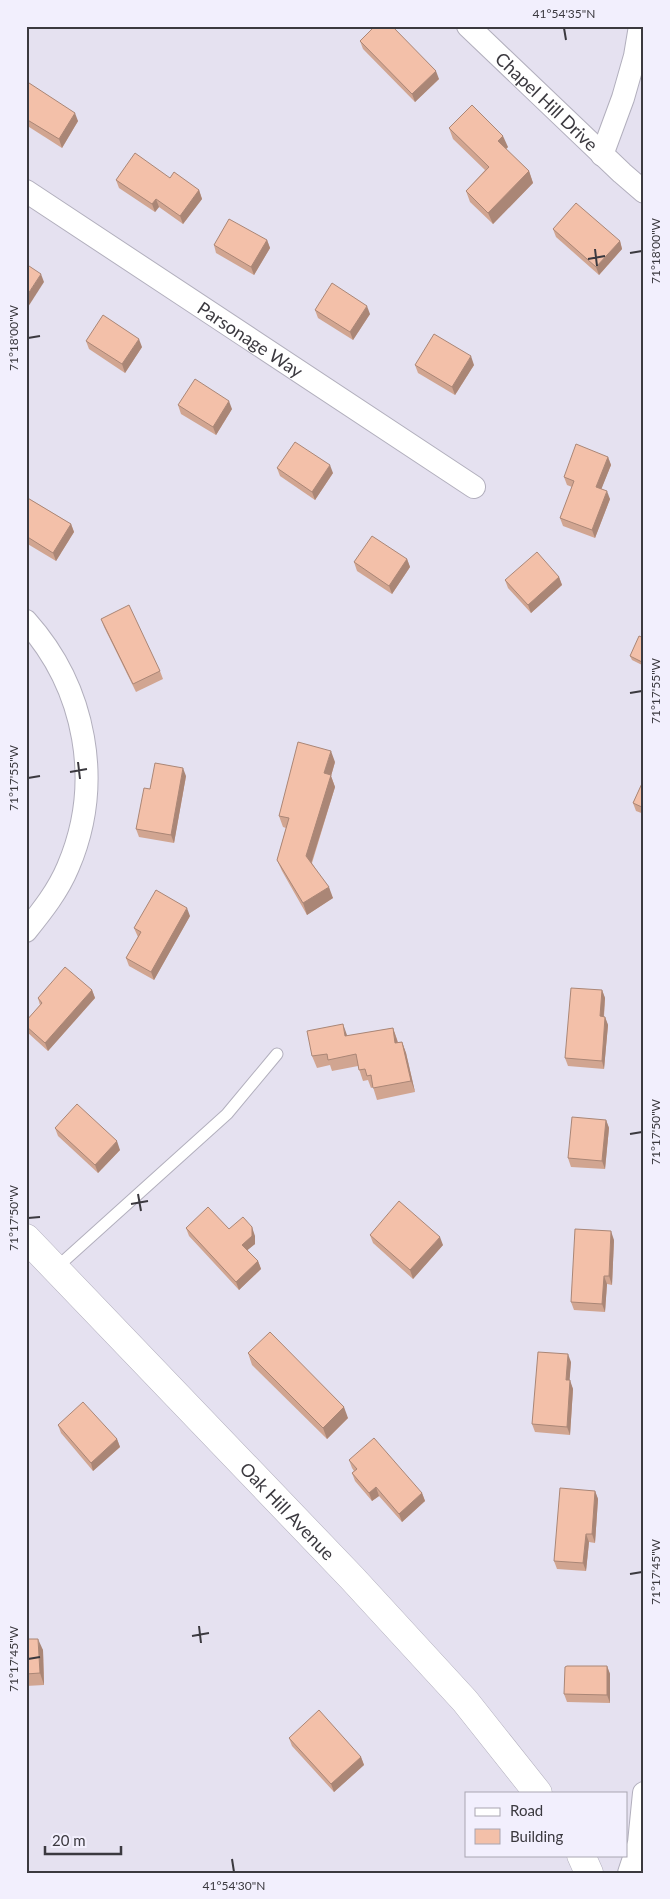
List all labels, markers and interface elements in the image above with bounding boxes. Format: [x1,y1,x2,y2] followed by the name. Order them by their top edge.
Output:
[533,6,595,21] text: 41°54'35"N
[491,47,603,155] street label: Chapel Hill Drive
[648,217,663,284] text: 71°18'00"W
[194,297,308,382] street label: Parsonage Way
[6,304,21,371] text: 71°18'00"W
[648,657,663,724] text: 71°17'55"W
[6,744,21,811] text: 71°17'55"W
[648,1098,663,1165] text: 71°17'50"W
[6,1184,21,1251] text: 71°17'50"W
[236,1457,339,1564] street label: Oak Hill Avenue
[648,1538,663,1605] text: 71°17'45"W
[6,1625,21,1692] text: 71°17'45"W
[465,1792,628,1856] legend
[510,1801,543,1819] text: Road
[45,1824,121,1856] scale bar
[510,1827,563,1845] text: Building
[52,1831,86,1849] text: 20 m
[203,1878,265,1893] text: 41°54'30"N

